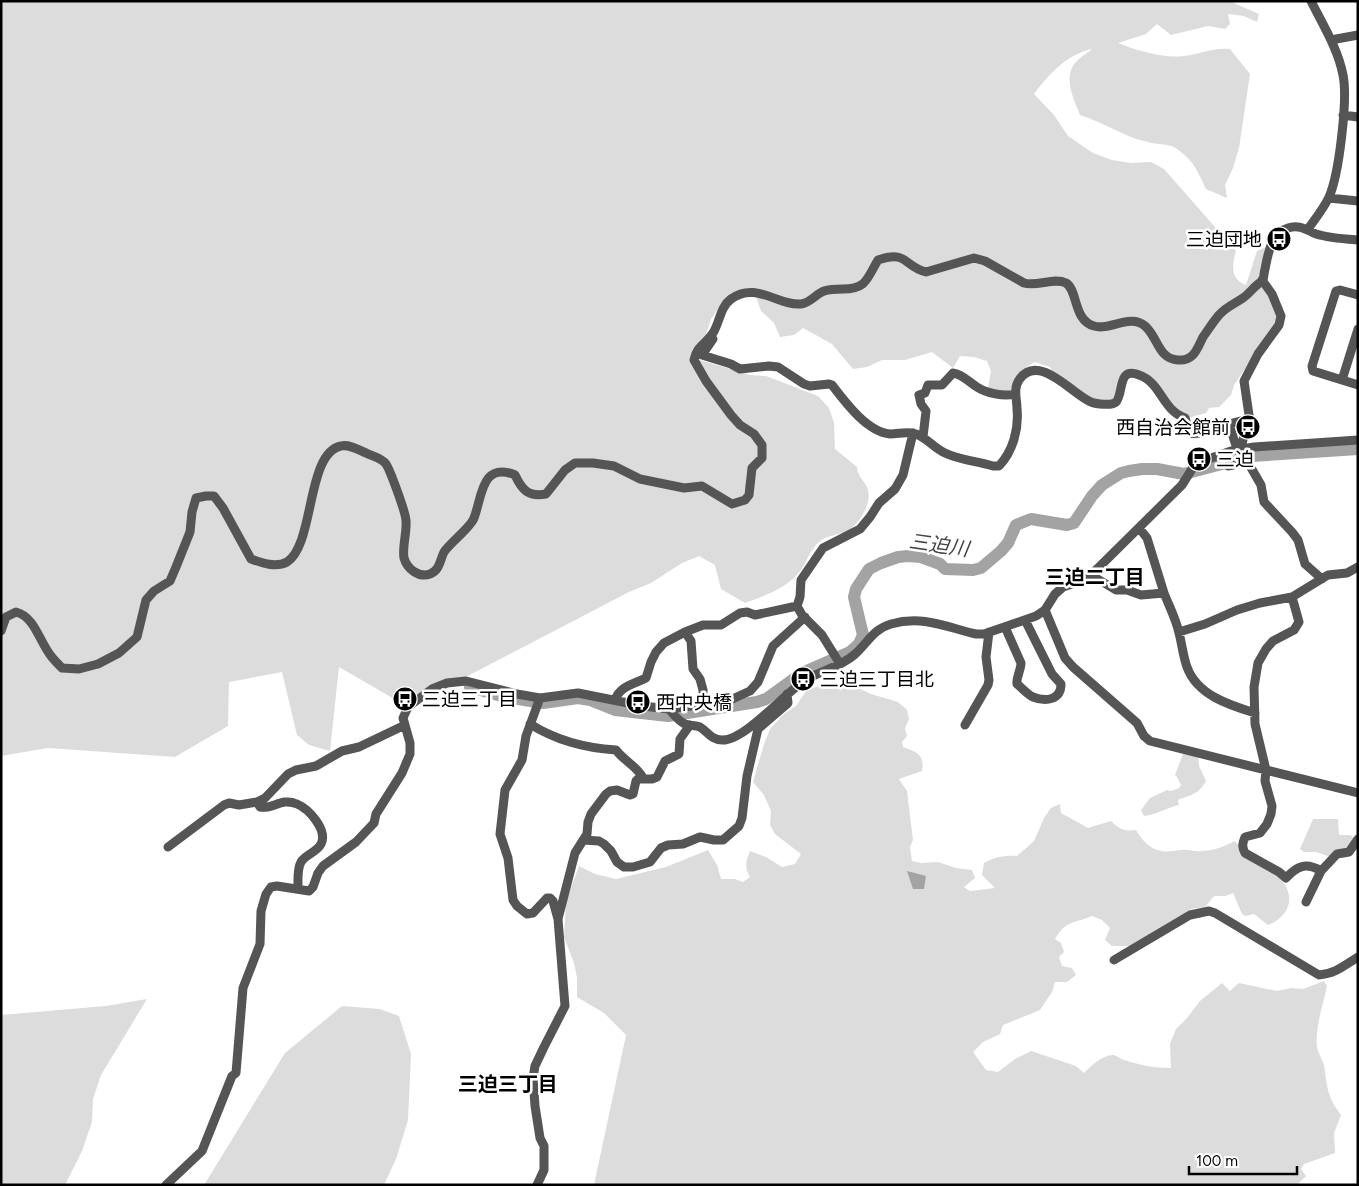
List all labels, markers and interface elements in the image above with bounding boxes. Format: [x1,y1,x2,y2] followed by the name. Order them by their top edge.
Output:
[1266,226,1292,252] bus stop icon: 三迫団地
[1186,228,1262,251] place label: 三迫団地
[1235,414,1261,440] bus stop icon: 西自治会館前
[1116,416,1230,439] place label: 西自治会館前
[1186,446,1212,472] bus stop icon: 三迫
[1216,448,1254,471] place label: 三迫
[908,529,972,561] water label: 三迫川
[1045,565,1145,589] district label: 三迫二丁目
[790,666,816,692] bus stop icon: 三迫三丁目北
[820,668,934,691] place label: 三迫三丁目北
[392,686,418,712] bus stop icon: 三迫三丁目
[422,688,517,711] place label: 三迫三丁目
[625,689,651,715] bus stop icon: 西中央橋
[656,691,732,714] place label: 西中央橋
[458,1072,558,1096] district label: 三迫三丁目
[1189,1144,1296,1176] scale bar
[1196,1152,1238,1170] text: 100 m

